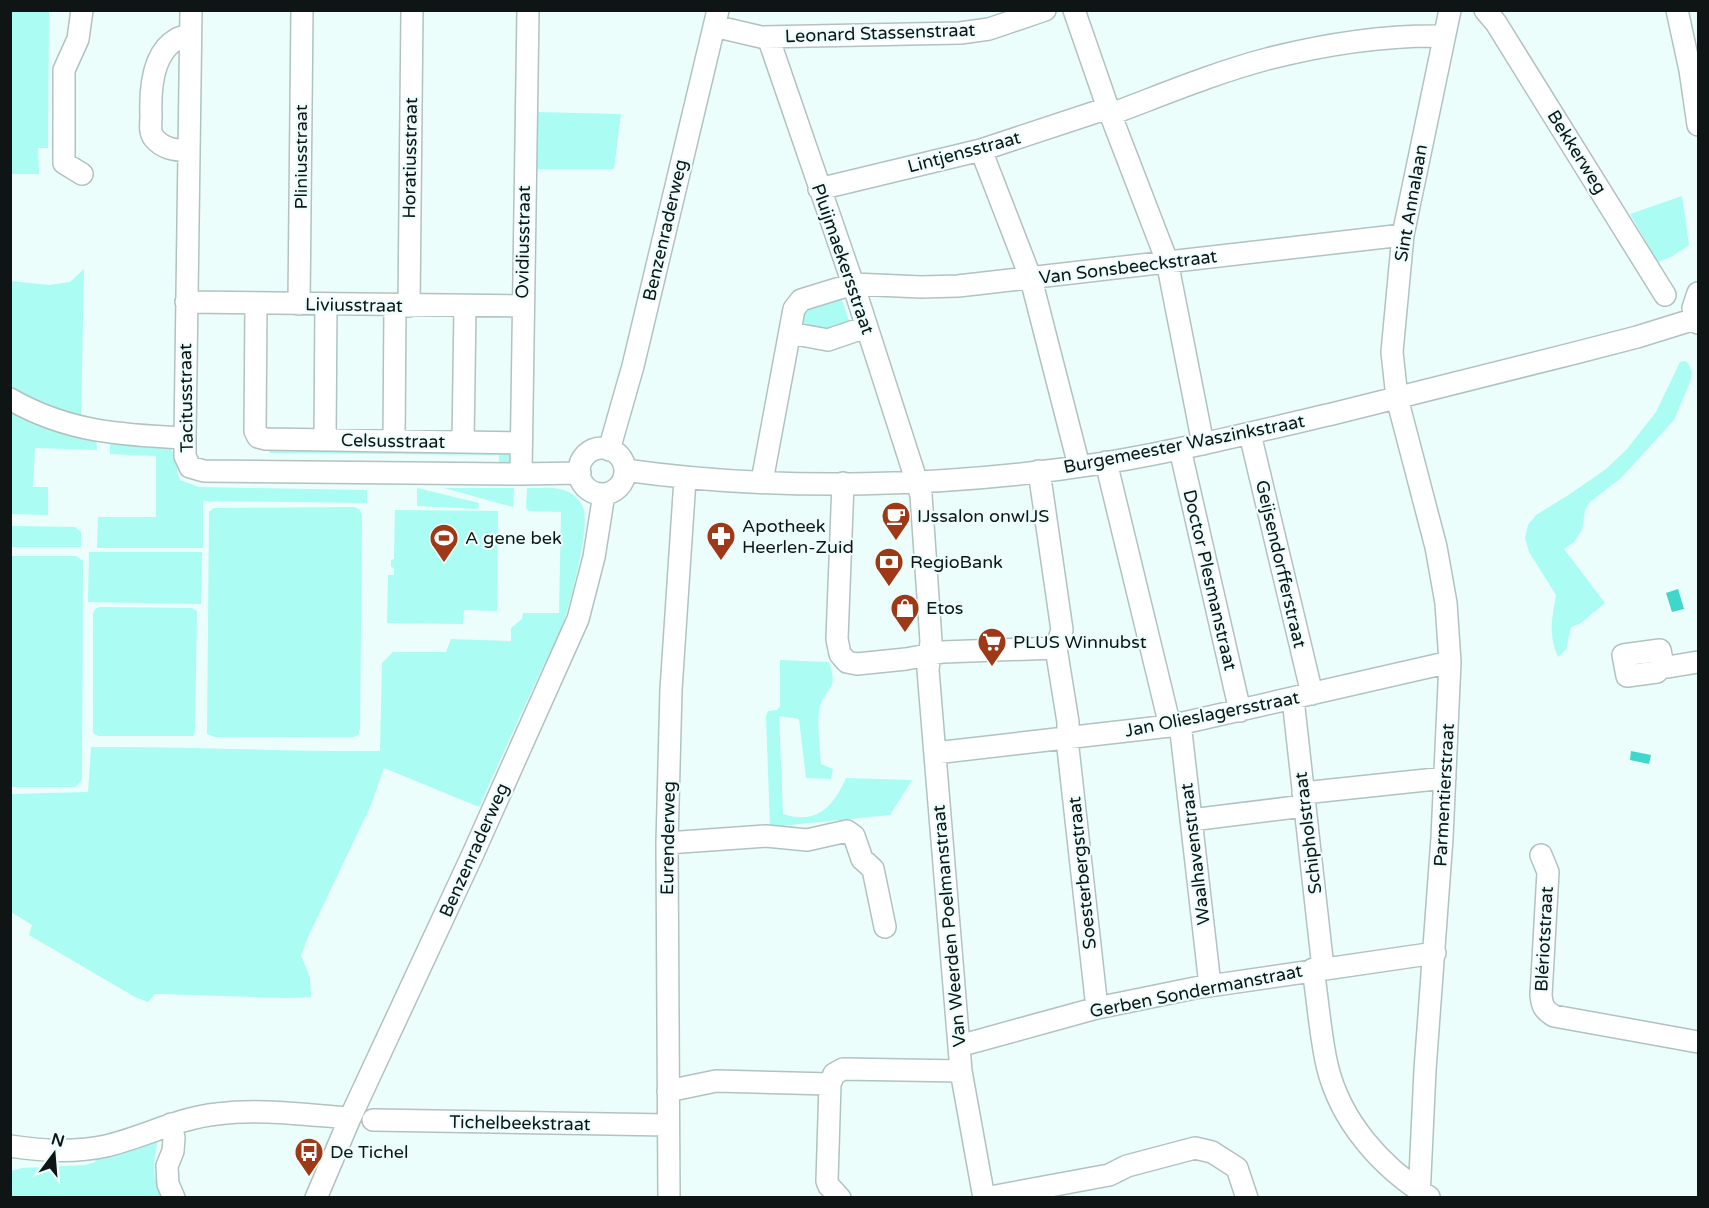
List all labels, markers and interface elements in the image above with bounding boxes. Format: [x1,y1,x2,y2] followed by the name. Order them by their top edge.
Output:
[784,19,976,47] street label: Leonard Stassenstraat
[398,97,422,219] street label: Horatiusstraat
[290,104,312,210] street label: Pliniusstraat
[1543,106,1611,198] street label: Bekkerweg
[905,126,1023,178] street label: Lintjensstraat
[1390,143,1432,263] street label: Sint Annalaan
[638,157,692,303] street label: Benzenraderweg
[807,181,879,337] street label: Pluijmaekersstraat
[511,185,535,299] street label: Ovidiusstraat
[1038,245,1218,289] street label: Van Sonsbeeckstraat
[305,293,403,317] street label: Liviusstraat
[174,343,198,453] street label: Tacitusstraat
[1062,410,1306,478] street label: Burgemeester Waszinkstraat
[341,429,445,453] street label: Celsusstraat
[1251,478,1311,650] street label: Geijsendorfferstraat
[1178,487,1242,673] street label: Doctor Plesmanstraat
[880,500,912,542] cafe icon: IJssalon onwIJS
[917,505,1049,527] place label: IJssalon onwIJS
[742,515,854,558] place label: Apotheek Heerlen-Zuid
[705,520,737,562] pharmacy icon: Apotheek Heerlen-Zuid
[428,522,460,564] sports icon: A gene bek
[465,527,562,549] place label: A gene bek
[873,546,905,588] bank icon: RegioBank
[910,551,1003,573] place label: RegioBank
[889,592,921,634] shop icon: Etos
[926,597,964,619] place label: Etos
[976,626,1008,668] supermarket icon: PLUS Winnubst
[1013,631,1147,653] place label: PLUS Winnubst
[1123,686,1301,742] street label: Jan Olieslagersstraat
[1429,723,1459,867] street label: Parmentierstraat
[1290,770,1326,895] street label: Schipholstraat
[435,779,513,921] street label: Benzenraderweg
[656,781,680,895] street label: Eurenderweg
[1175,782,1215,926] street label: Waalhavenstraat
[1063,795,1101,950] street label: Soesterbergstraat
[927,804,971,1048] street label: Van Weerden Poelmanstraat
[1530,886,1558,992] street label: Blériotstraat
[1088,960,1304,1022] street label: Gerben Sondermanstraat
[449,1111,591,1135] street label: Tichelbeekstraat
[24,1124,84,1184] north arrow
[49,1129,67,1152] text: N
[293,1136,325,1178] bus stop icon: De Tichel
[330,1141,409,1163] place label: De Tichel

